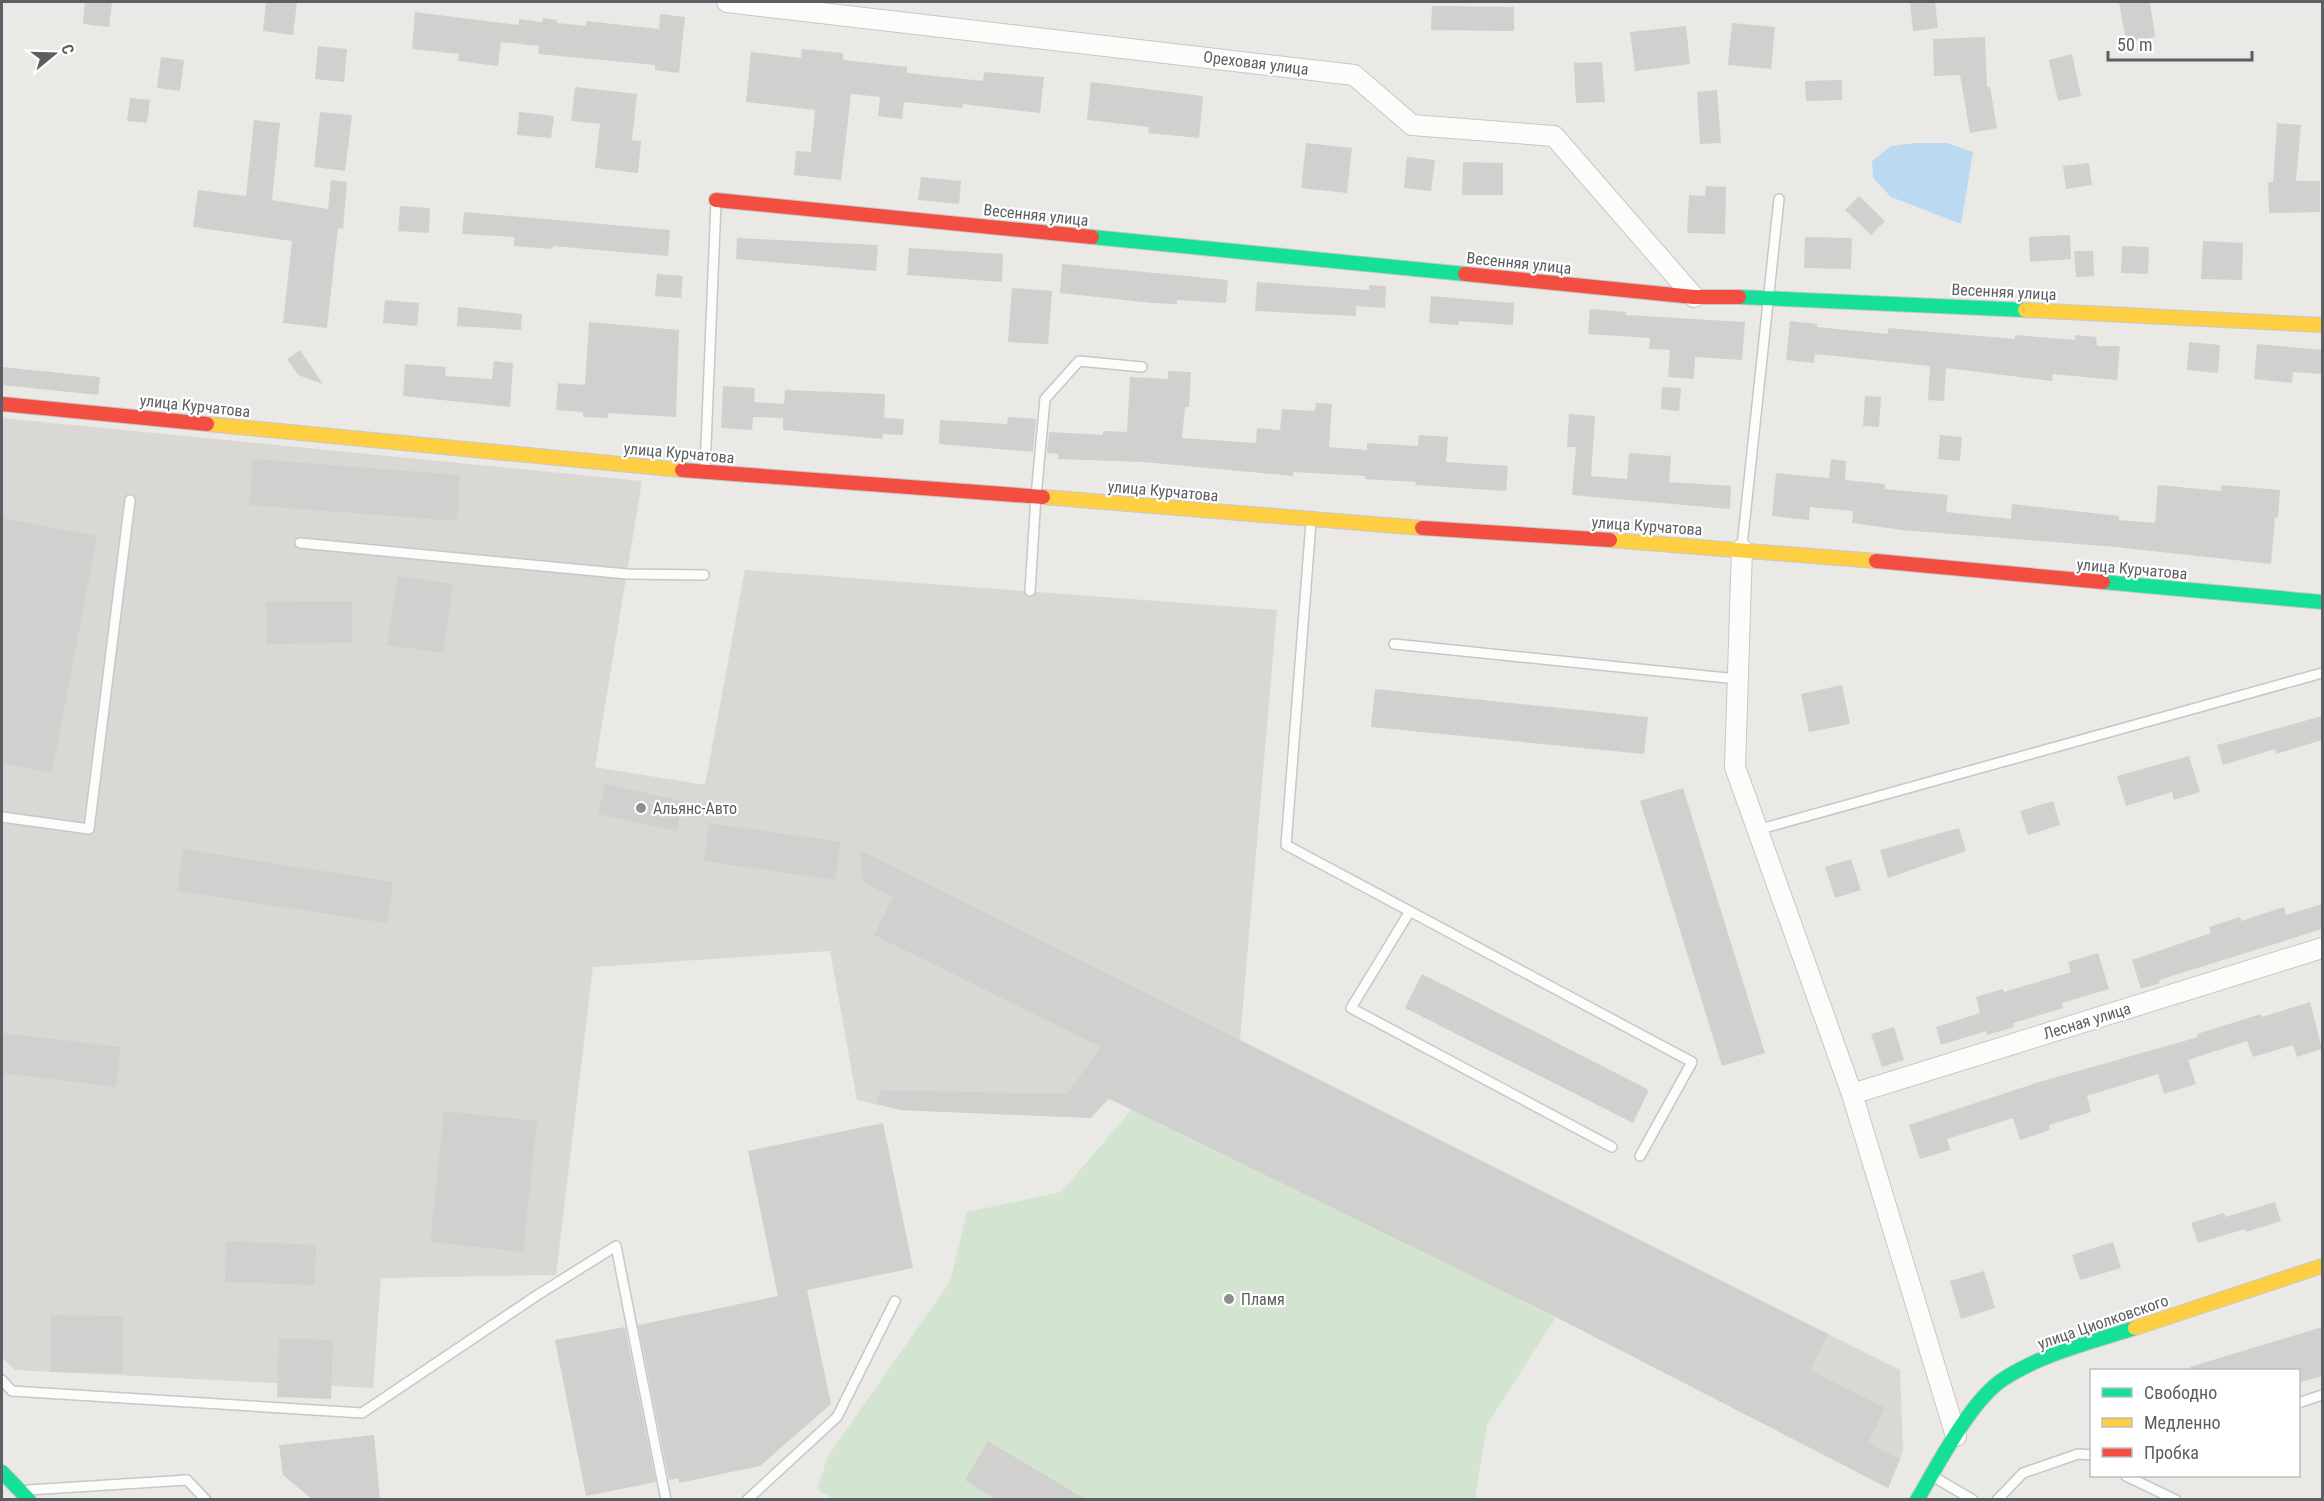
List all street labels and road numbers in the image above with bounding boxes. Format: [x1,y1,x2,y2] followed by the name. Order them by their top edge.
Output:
[1202,47,1310,79] street label: Ореховая улица
[983,200,1089,230] street label: Весенняя улица
[1466,248,1572,278] street label: Весенняя улица
[1951,280,2057,304] street label: Весенняя улица
[139,391,251,421] street label: улица Курчатова
[623,439,735,467] street label: улица Курчатова
[1107,477,1219,505] street label: улица Курчатова
[1591,513,1703,539] street label: улица Курчатова
[2076,555,2188,583] street label: улица Курчатова
[2041,999,2133,1043] street label: Лесная улица
[2035,1291,2171,1353] street label: улица Циолковского

